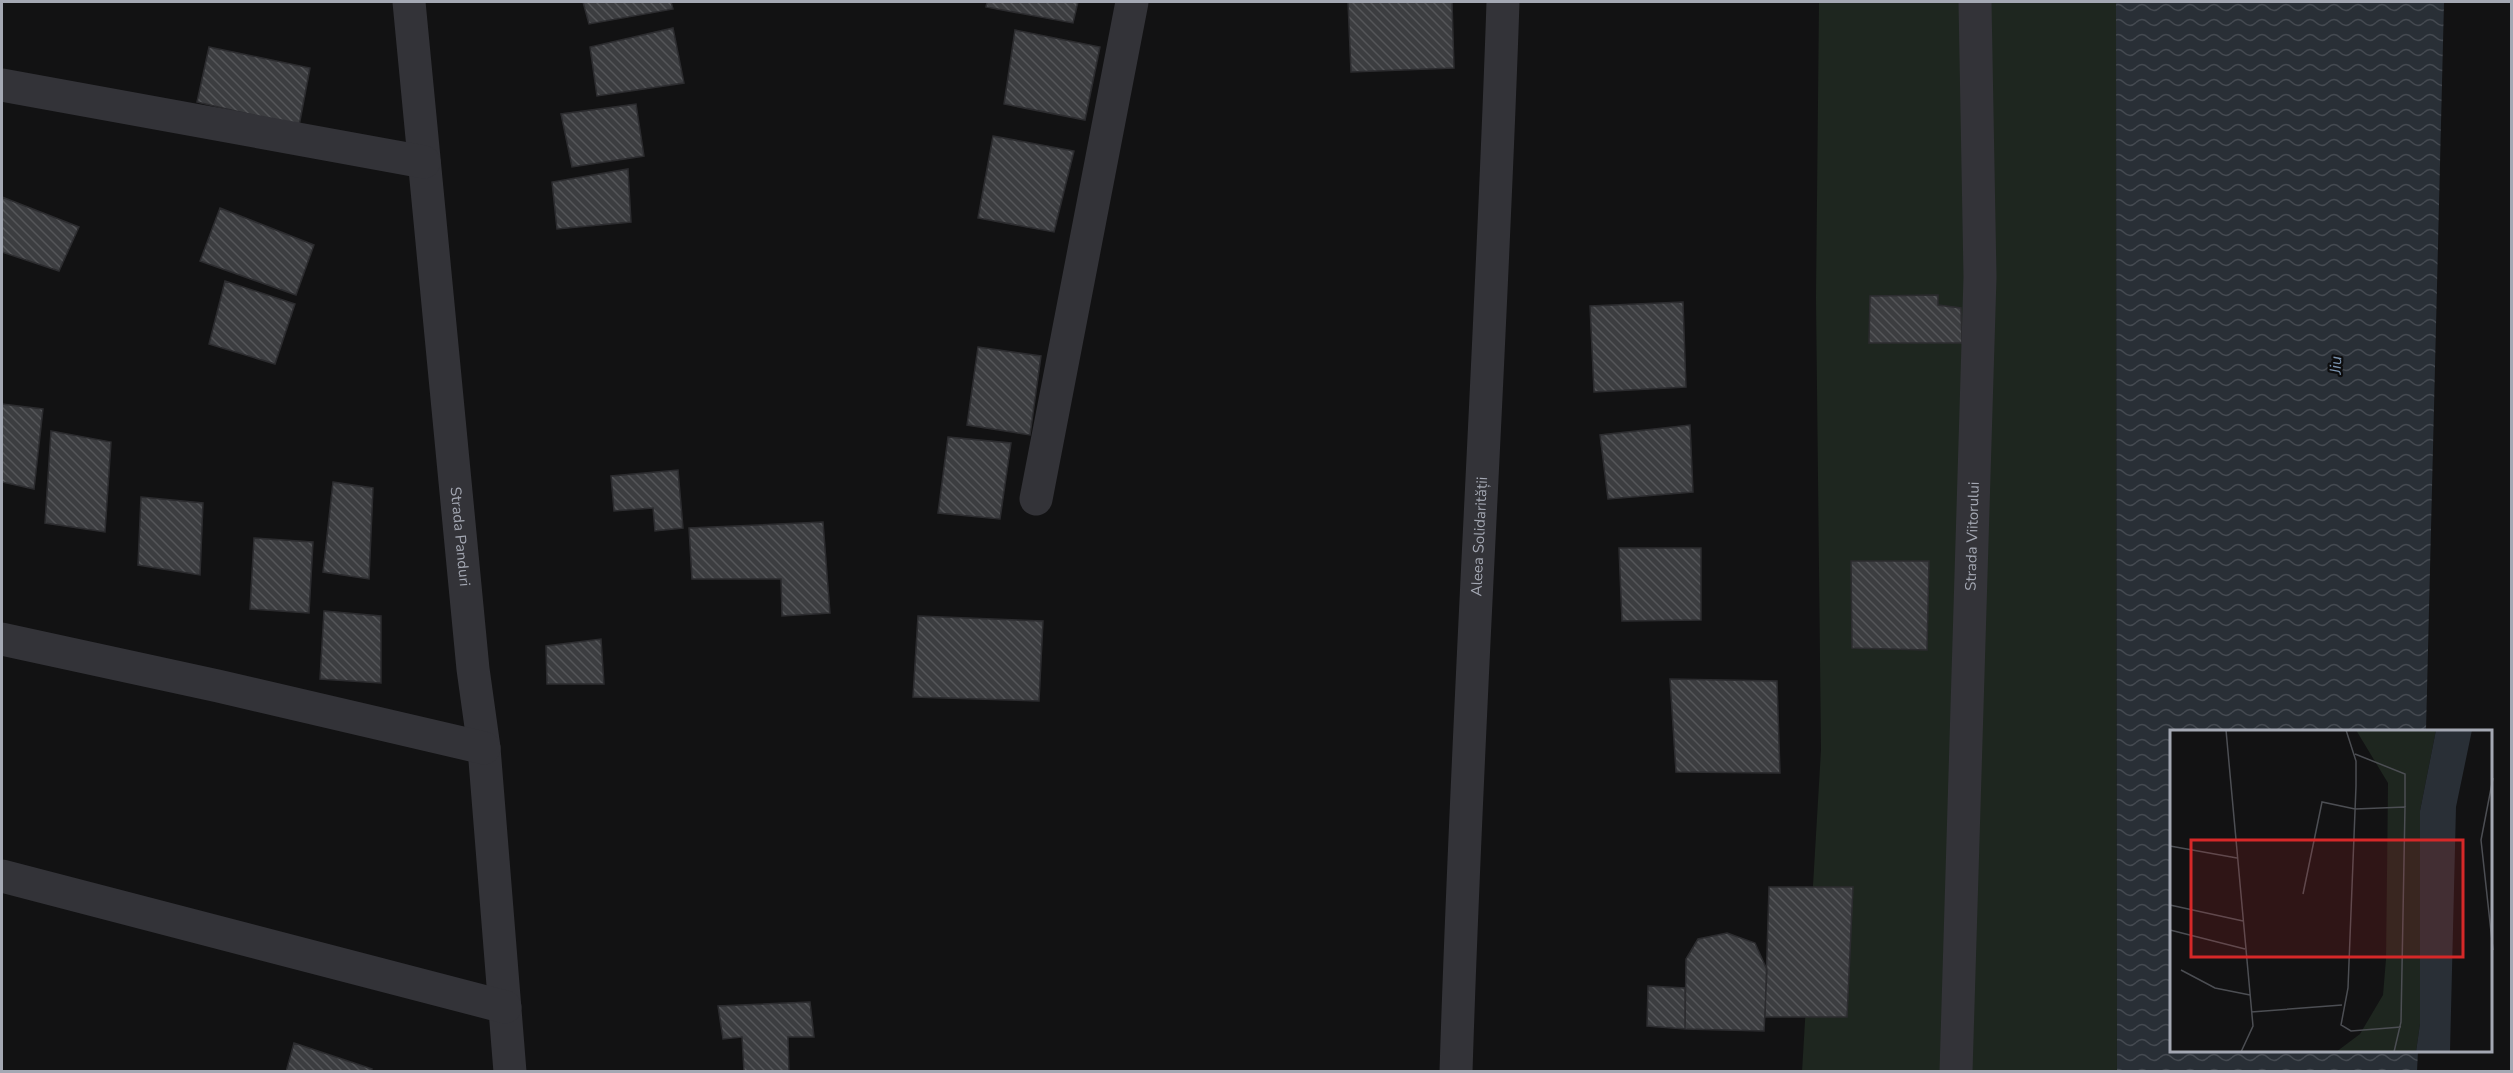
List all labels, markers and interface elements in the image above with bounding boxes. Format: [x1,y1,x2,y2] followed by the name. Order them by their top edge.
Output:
[2325,356,2347,375] water label: Jiu
[1466,476,1492,597] street label: Aleea Solidarității
[1961,481,1984,591] street label: Strada Viitorului
[446,486,475,587] street label: Strada Panduri
[2170,730,2492,1052] inset map

